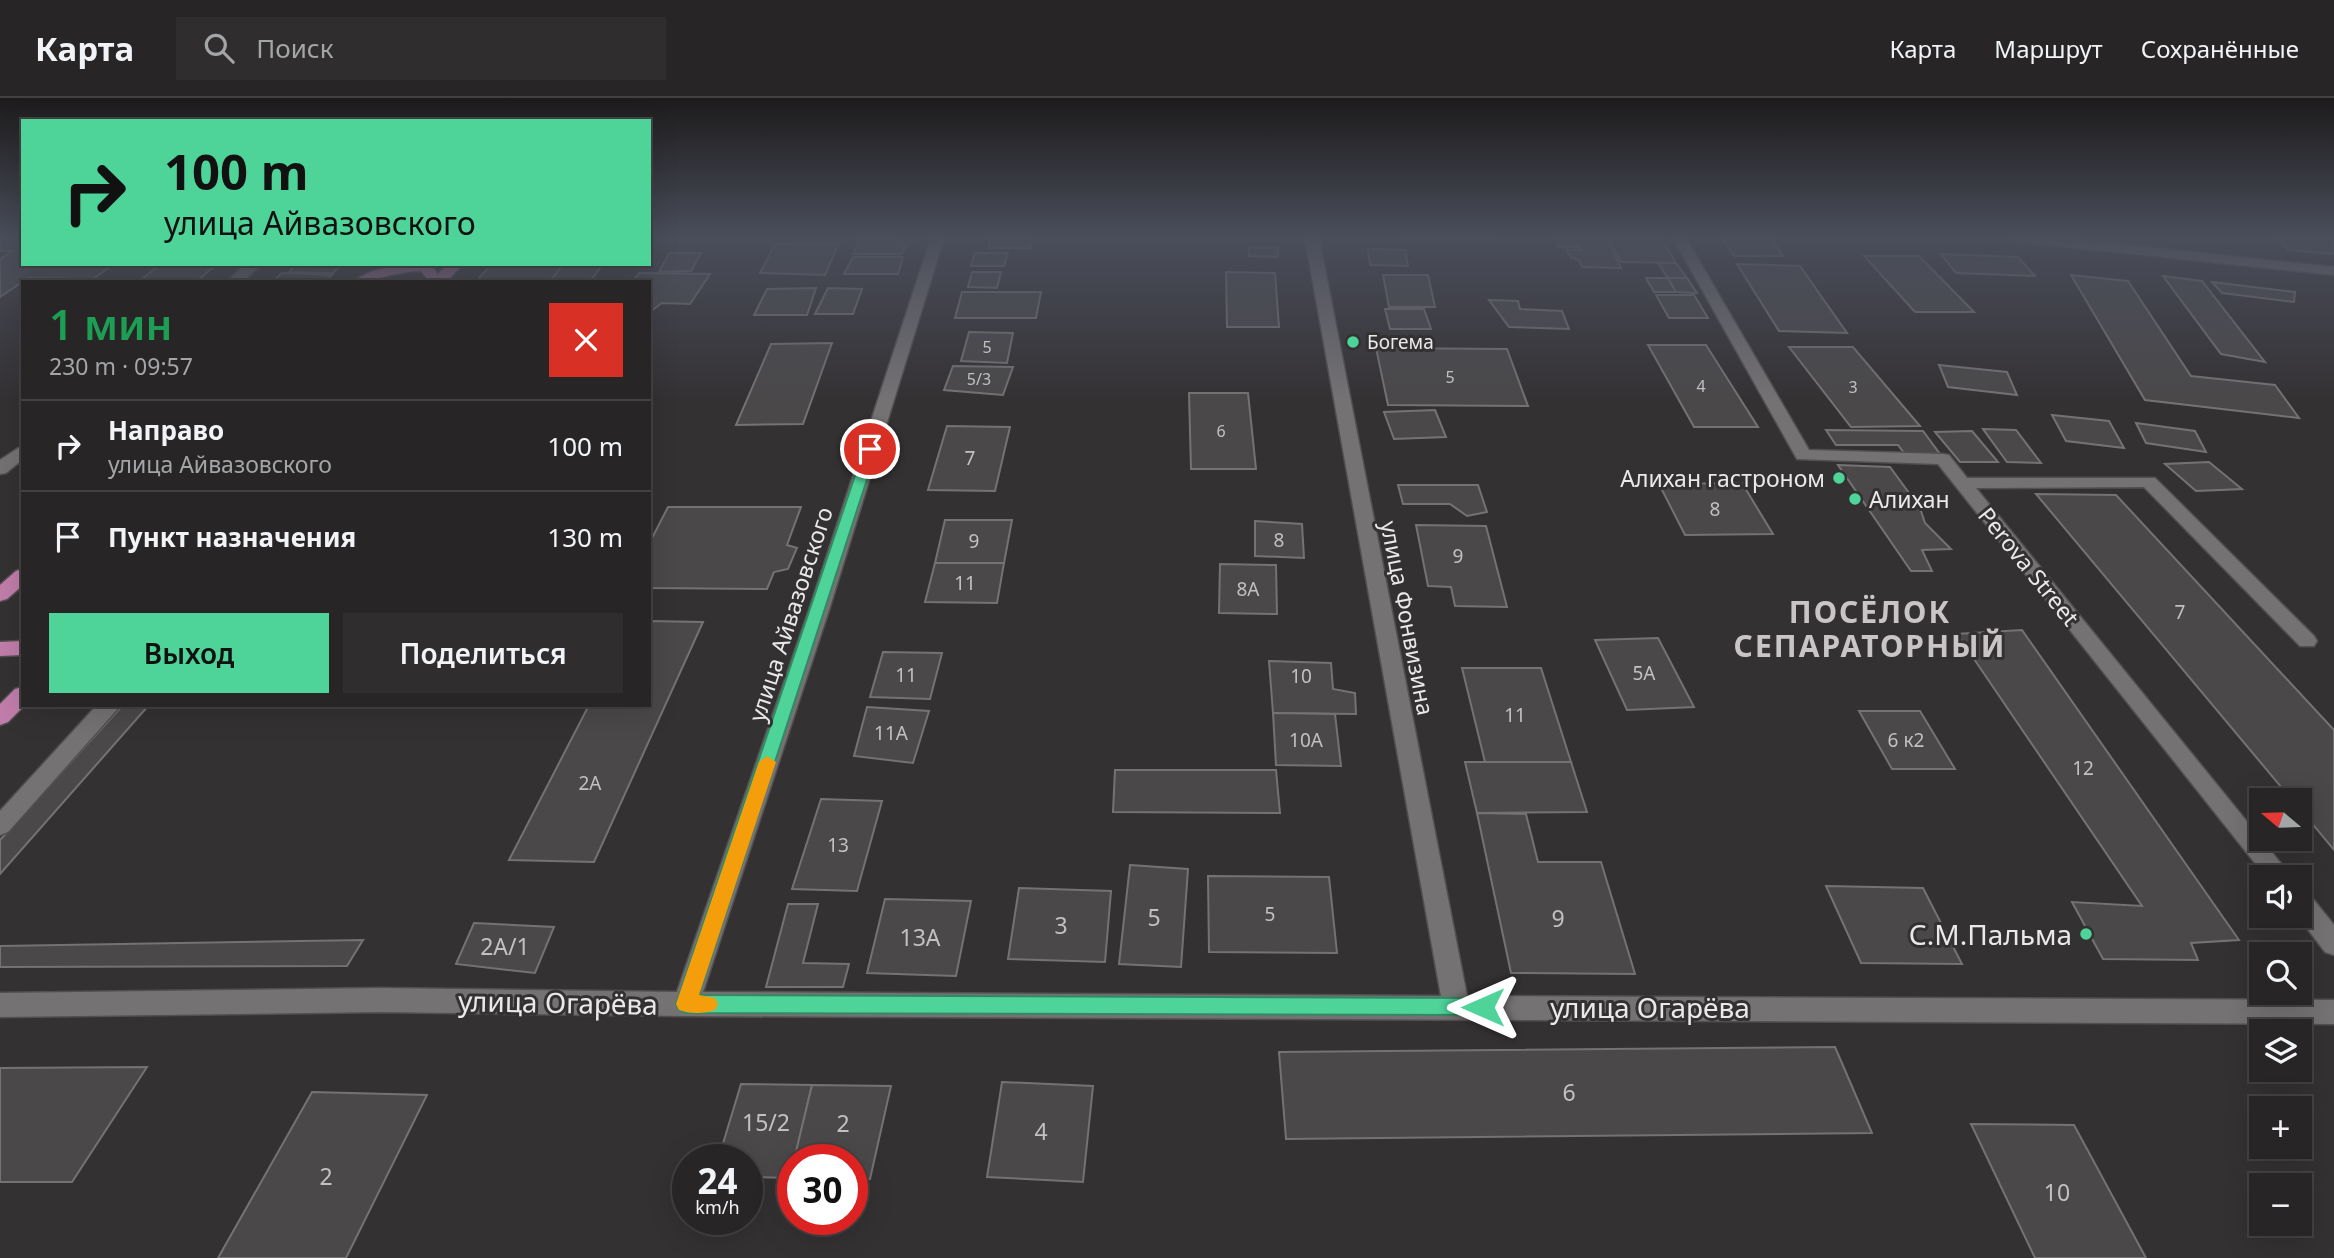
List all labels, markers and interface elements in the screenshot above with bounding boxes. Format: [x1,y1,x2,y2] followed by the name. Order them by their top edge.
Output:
[176,17,666,80] search box
[35,26,134,71] text: Карта
[200,29,238,67] icon: search
[256,30,333,66] text: Поиск
[1889,32,1956,65] text: Карта
[1994,32,2103,65] text: Маршрут
[2141,32,2299,65] text: Сохранённые
[164,138,309,204] text: 100 m
[49,147,140,238] icon: right
[164,201,476,244] text: улица Айвазовского
[49,295,172,352] text: 1 мин
[549,303,623,377] button: close
[1367,329,1434,355] place label: Богема
[1345,334,1361,350] marker: Богема
[982,336,992,358] house number: 5
[49,350,193,382] text: 230 m · 09:57
[1445,366,1455,388] house number: 5
[967,368,991,390] house number: 5/3
[1696,375,1706,397] house number: 4
[1848,376,1858,398] house number: 3
[108,412,224,448] text: Направо
[840,419,900,479] pin
[1216,420,1226,442] house number: 6
[49,427,87,465] icon: right
[547,428,623,464] text: 100 m
[851,430,889,468] icon: arrive
[965,445,975,471] house number: 7
[108,448,332,480] text: улица Айвазовского
[1620,462,1825,494] place label: Алихан гастроном
[1831,470,1847,486] marker: Алихан гастроном
[1869,483,1950,515] place label: Алихан
[1847,491,1863,507] marker: Алихан
[1710,496,1720,522] house number: 8
[1971,500,2087,632] street label: Perova Street
[740,503,840,725] street label: улица Айвазовского
[49,518,87,556] icon: arrive
[1373,518,1443,718] street label: улица Фонвизина
[108,519,356,555] text: Пункт назначения
[547,519,623,555] text: 130 m
[1274,527,1284,553] house number: 8
[969,528,979,554] house number: 9
[1453,543,1463,569] house number: 9
[954,570,976,596] house number: 11
[1237,576,1260,602] house number: 8А
[1734,591,2006,666] district label: ПОСЁЛОК СЕПАРАТОРНЫЙ
[2175,599,2185,625] house number: 7
[49,613,329,693] button: Выход
[343,613,623,693] button: Поделиться
[1633,660,1656,686] house number: 5А
[895,662,917,688] house number: 11
[1290,663,1312,689] house number: 10
[1504,702,1526,728] house number: 11
[874,720,909,746] house number: 11А
[1289,727,1324,753] house number: 10А
[1888,727,1924,753] house number: 6 к2
[2072,755,2094,781] house number: 12
[579,770,602,796] house number: 2А
[2249,788,2312,850] north arrow
[2249,788,2312,1236] map controls
[827,832,849,858] house number: 13
[2249,865,2312,928] button: sound
[1147,901,1161,933] house number: 5
[1265,901,1275,927] house number: 5
[1551,902,1565,934] house number: 9
[1054,909,1068,941] house number: 3
[1909,915,2072,953] place label: С.М.Пальма
[900,921,941,953] house number: 13А
[2078,926,2094,942] marker: С.М.Пальма
[480,930,530,962] house number: 2А/1
[2249,942,2312,1005] button: search
[1446,970,1520,1044] position arrow
[458,981,658,1023] street label: улица Огарёва
[1550,988,1750,1026] street label: улица Огарёва
[2249,1019,2312,1082] button: layers
[1562,1076,1576,1108] house number: 6
[2249,1096,2312,1159] button: +
[742,1106,790,1138] house number: 15/2
[836,1107,850,1139] house number: 2
[1034,1115,1048,1147] house number: 4
[777,1144,868,1235] speed limit sign: 30
[697,1157,738,1204] text: 24
[319,1160,333,1192] house number: 2
[2249,1173,2312,1236] button: −
[2044,1176,2070,1208] house number: 10
[695,1195,740,1219] text: km/h

